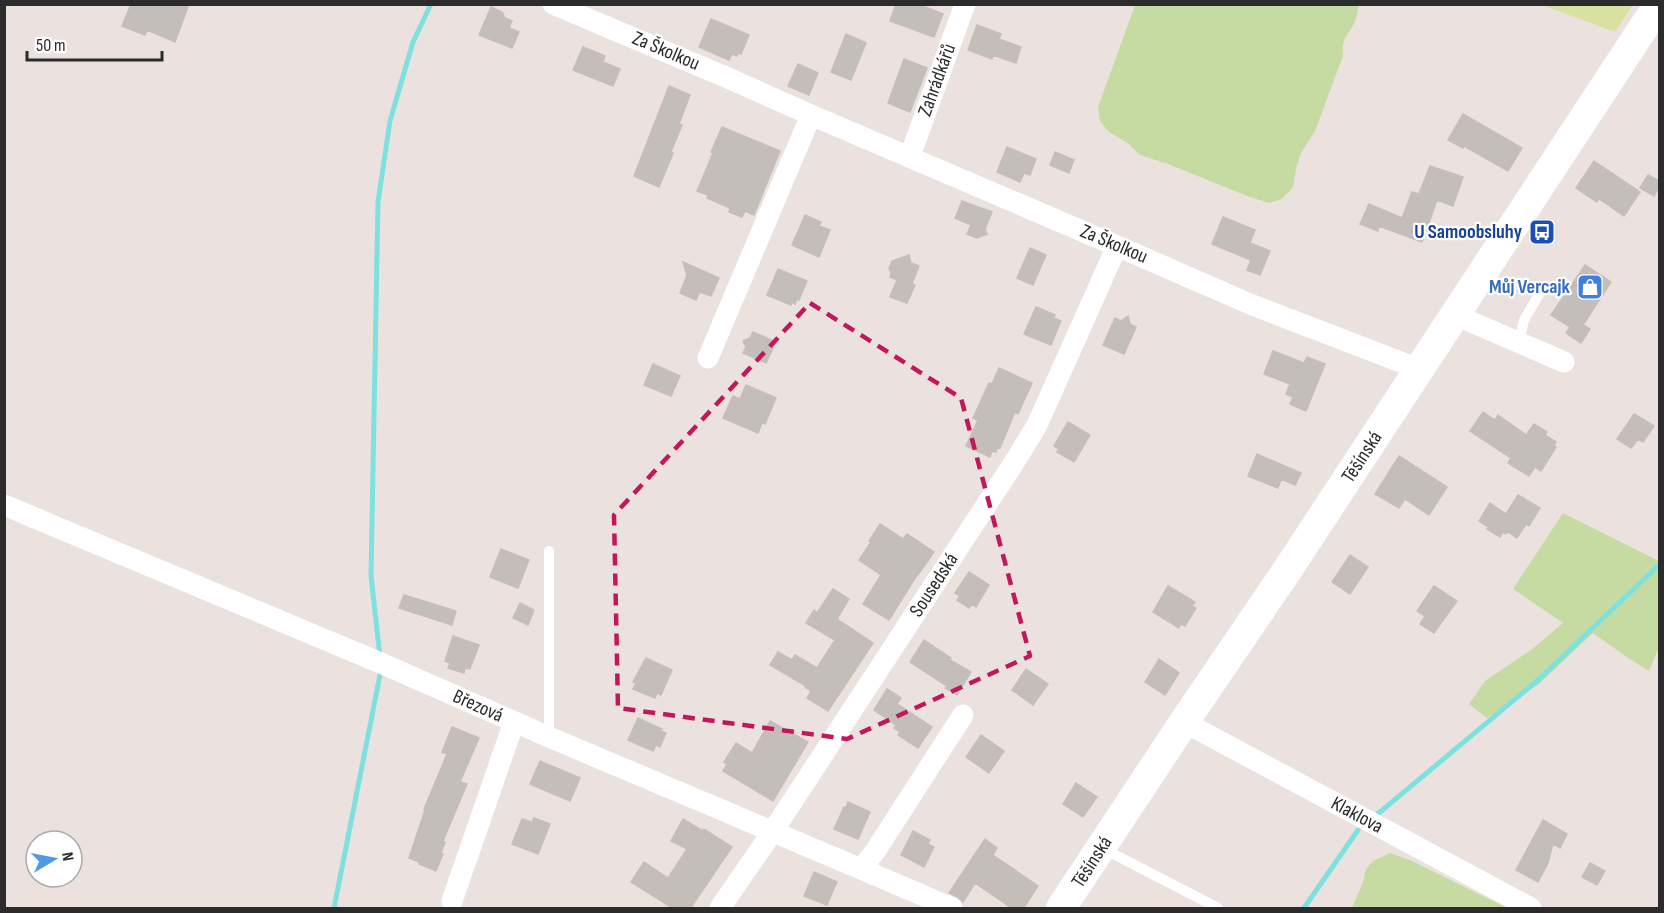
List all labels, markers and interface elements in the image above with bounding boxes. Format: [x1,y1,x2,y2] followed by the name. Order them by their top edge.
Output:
[27,24,162,62] scale bar
[629,26,703,76] street label: Za Školkou
[36,35,66,56] text: 50 m
[913,41,961,119] street label: Zahrádkářů
[1527,217,1557,247] bus stop icon: U Samoobsluhy
[1077,219,1151,269] street label: Za Školkou
[1414,220,1523,244] place label: U Samoobsluhy
[1575,272,1605,302] shop icon: Můj Vercajk
[1489,275,1571,299] place label: Můj Vercajk
[1336,427,1388,487] street label: Těšínská
[905,549,963,621] street label: Sousedská
[449,684,507,728] street label: Březová
[1327,791,1387,839] street label: Klaklova
[24,829,84,889] north arrow
[1066,832,1118,892] street label: Těšínská
[57,851,77,863] text: N

